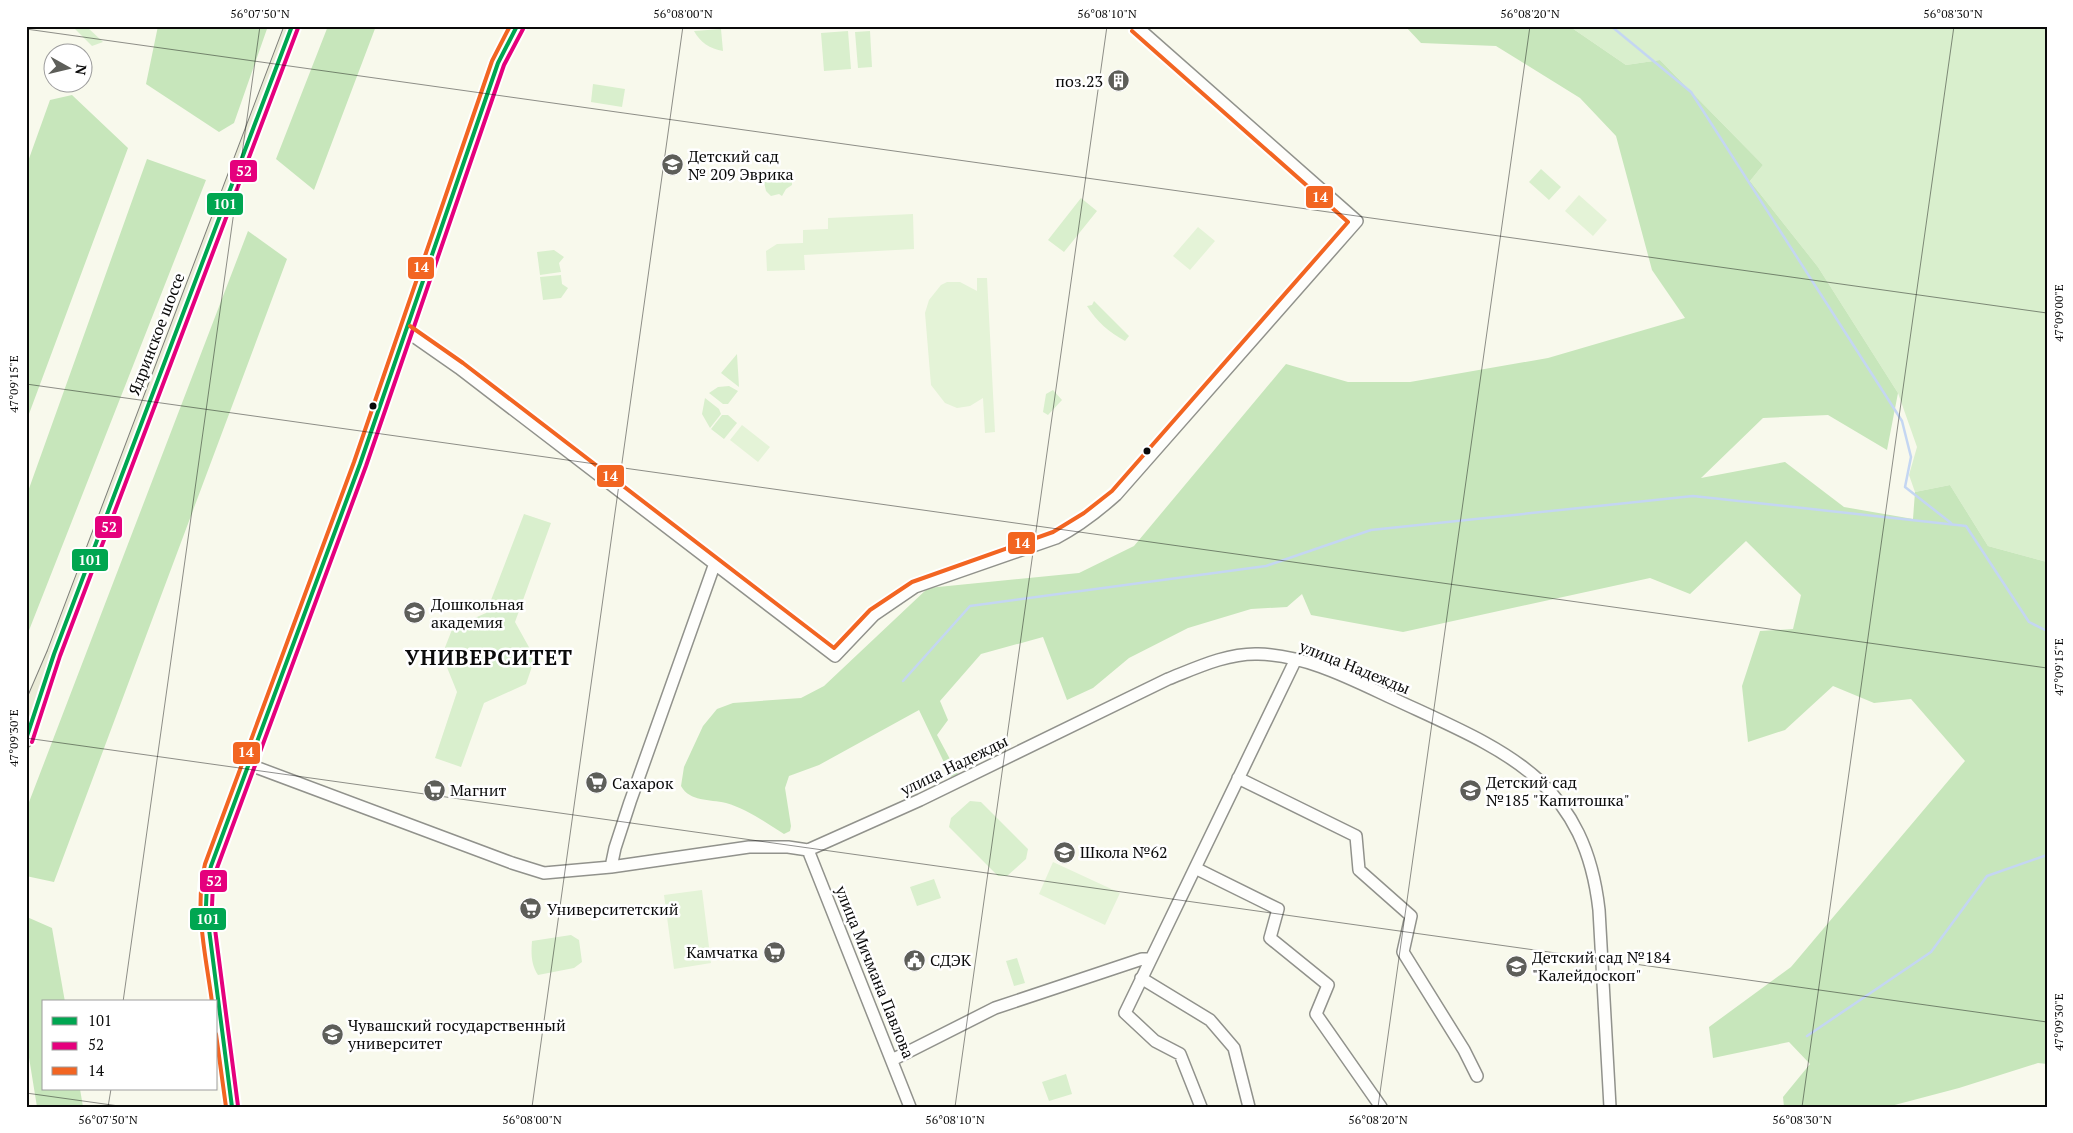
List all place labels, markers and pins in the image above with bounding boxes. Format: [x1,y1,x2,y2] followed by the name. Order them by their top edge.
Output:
[1107,69,1131,93] building icon: поз.23
[1055,70,1103,92] place label: поз.23
[688,145,794,185] place label: Детский сад № 209 Эврика
[660,153,684,177] school or university icon: Детский сад № 209 Эврика
[368,401,378,411] unlabelled marker
[1142,446,1152,456] unlabelled marker
[431,593,524,633] place label: Дошкольная академия
[403,601,427,625] school or university icon: Дошкольная академия
[584,771,608,795] supermarket icon: Сахарок
[1486,771,1630,811] place label: Детский сад №185 "Капитошка"
[612,772,674,794] place label: Сахарок
[422,778,446,802] supermarket icon: Магнит
[450,779,506,801] place label: Магнит
[1458,779,1482,803] school or university icon: Детский сад №185 "Капитошка"
[1052,840,1076,864] school or university icon: Школа №62
[1080,841,1168,863] place label: Школа №62
[519,897,543,921] supermarket icon: Университетский
[547,898,679,920] place label: Университетский
[762,940,786,964] supermarket icon: Камчатка
[686,941,758,963] place label: Камчатка
[1532,946,1671,986] place label: Детский сад №184 "Калейдоскоп"
[902,948,926,972] public building icon: СДЭК
[930,949,972,971] place label: СДЭК
[1504,954,1528,978] school or university icon: Детский сад №184 "Калейдоскоп"
[347,1014,566,1054] place label: Чувашский государственный университет
[320,1022,344,1046] school or university icon: Чувашский государственный университет

